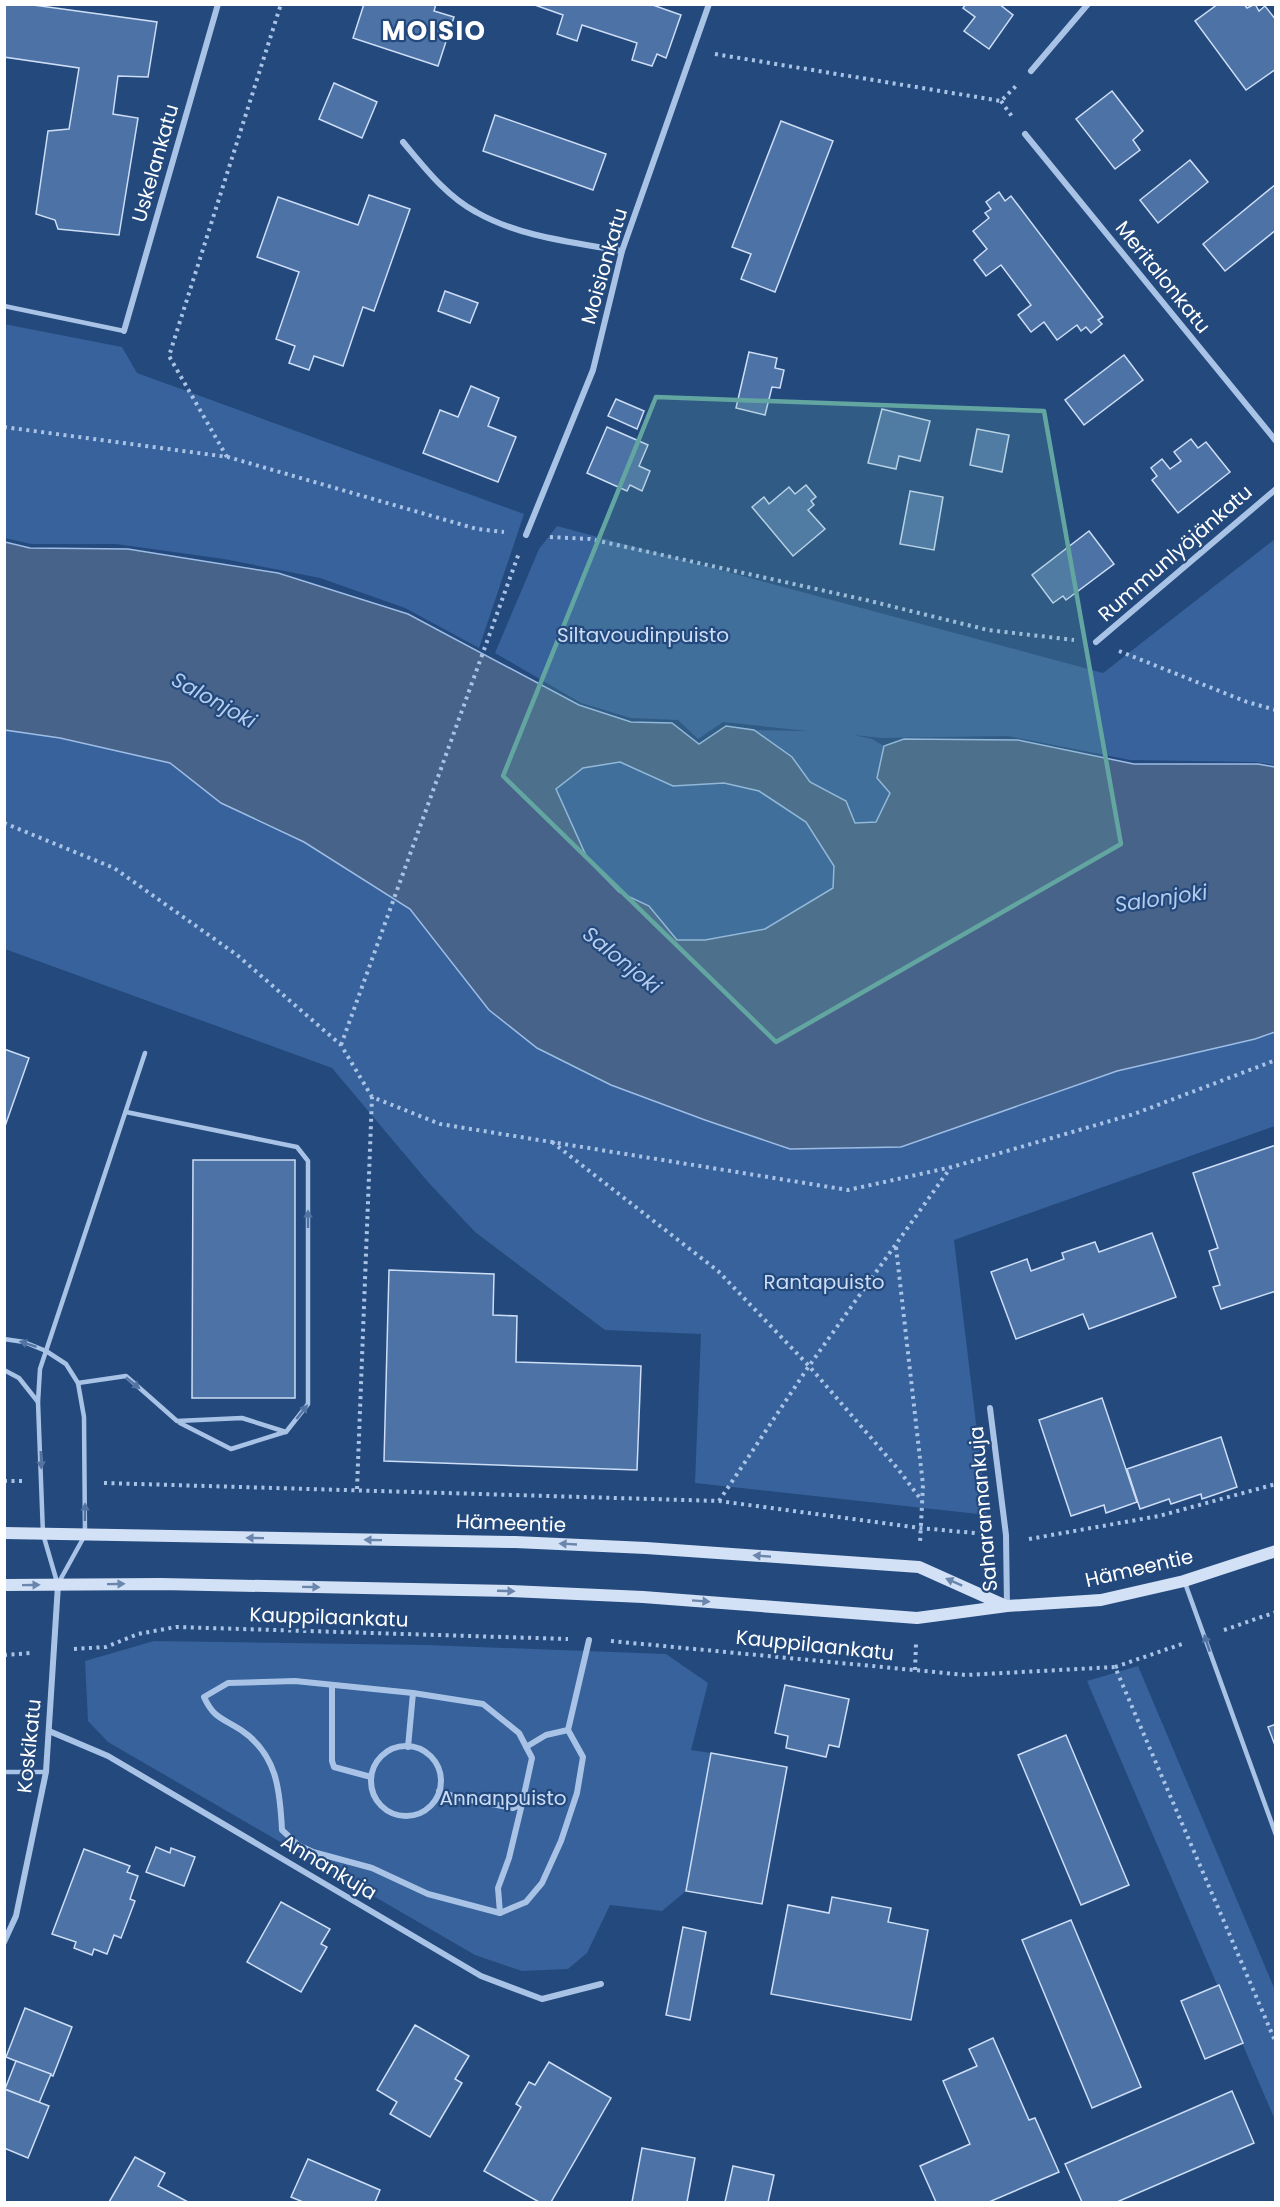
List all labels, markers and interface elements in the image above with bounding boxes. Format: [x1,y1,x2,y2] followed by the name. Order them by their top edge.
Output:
[381,13,487,49] district label: MOISIO
[125,101,185,225] street label: Uskelankatu
[574,205,634,327] street label: Moisionkatu
[1109,215,1217,339] street label: Meritalonkatu
[1092,478,1258,628] street label: Rummunlyöjänkatu
[557,621,729,649] park label: Siltavoudinpuisto
[166,665,262,736] water label: Salonjoki
[1113,877,1210,919] water label: Salonjoki
[577,919,668,1001] water label: Salonjoki
[303,1210,313,1229] one-way arrow
[763,1268,885,1296] park label: Rantapuisto
[19,1339,37,1348] one-way arrow
[125,1376,140,1389] one-way arrow
[296,1404,308,1420] one-way arrow
[962,1425,1004,1593] street label: Saharannankuja
[36,1451,46,1470] one-way arrow
[80,1502,90,1521] one-way arrow
[455,1507,567,1539] street label: Hämeentie
[245,1533,264,1543] one-way arrow
[363,1535,382,1544] one-way arrow
[558,1540,577,1549] one-way arrow
[1082,1542,1196,1594] street label: Hämeentie
[753,1551,772,1561] one-way arrow
[945,1578,962,1587] one-way arrow
[107,1579,126,1589] one-way arrow
[22,1580,41,1590] one-way arrow
[302,1582,321,1591] one-way arrow
[497,1586,516,1595] one-way arrow
[692,1597,711,1606] one-way arrow
[249,1600,409,1634] street label: Kauppilaankatu
[735,1623,895,1667] street label: Kauppilaankatu
[1202,1634,1212,1652] one-way arrow
[10,1698,48,1794] street label: Koskikatu
[439,1784,567,1812] park label: Annanpuisto
[276,1827,382,1907] street label: Annankuja

